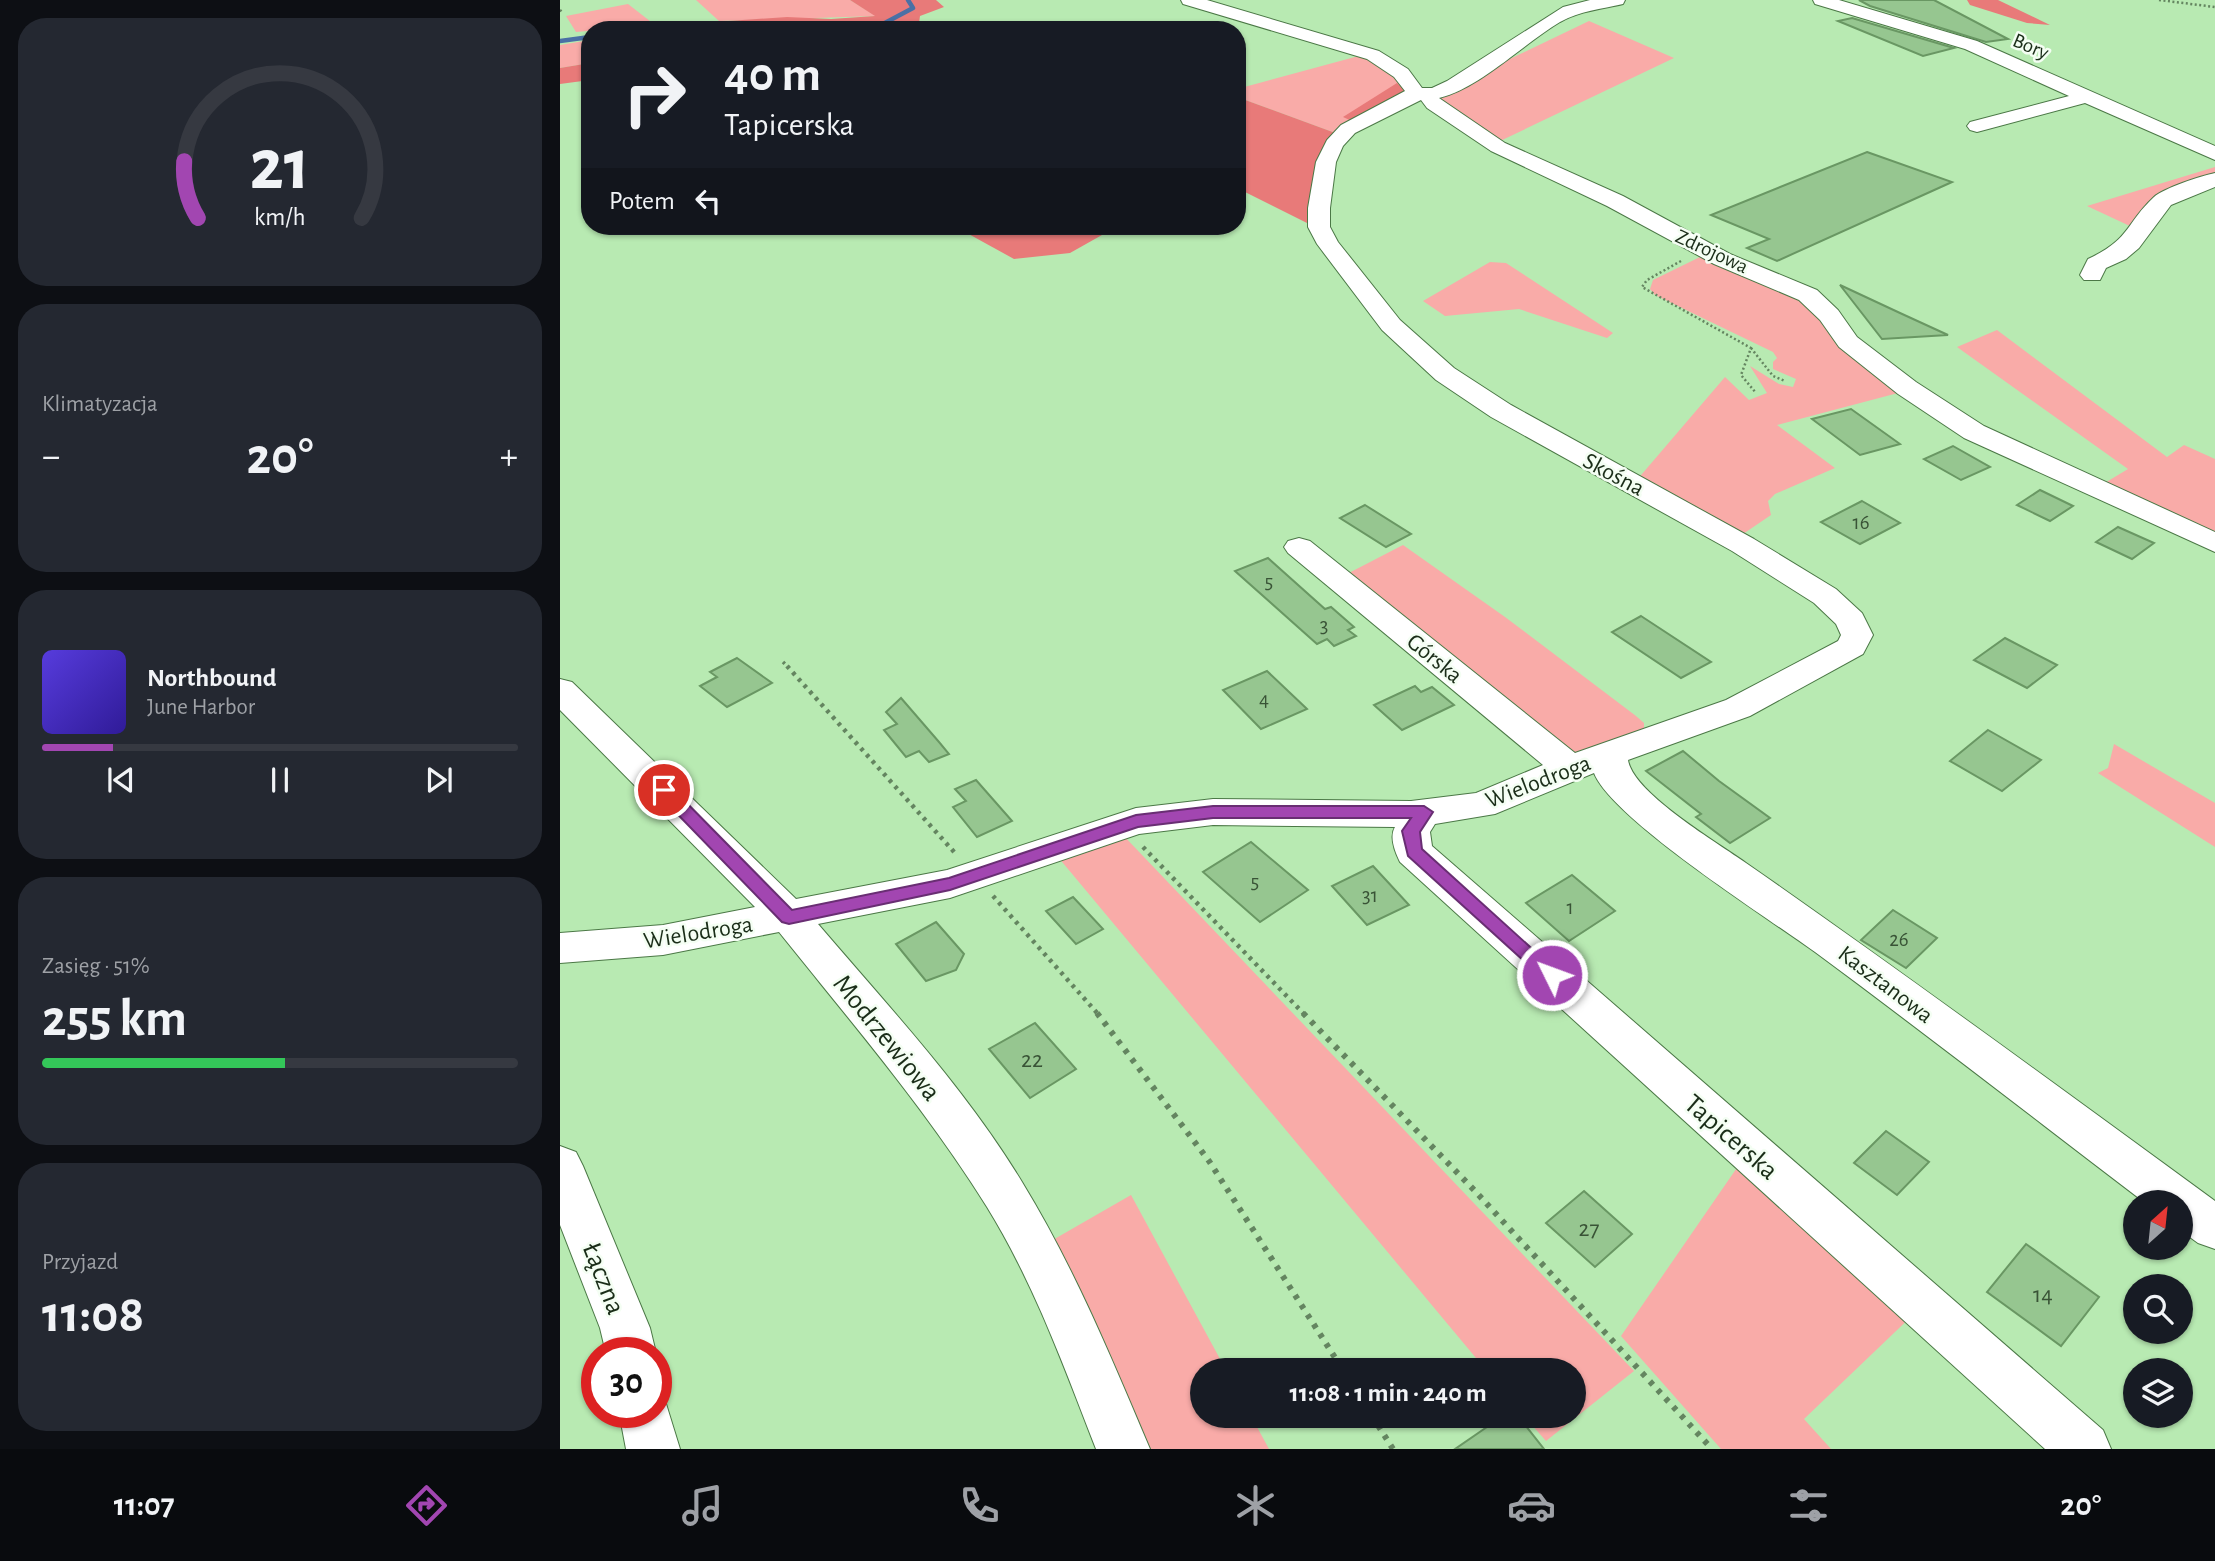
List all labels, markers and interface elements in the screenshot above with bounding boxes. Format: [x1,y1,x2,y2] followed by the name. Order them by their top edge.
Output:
[2010,30,2052,63] street label: Bory
[609,49,700,140] icon: right
[724,51,821,100] text: 40 m
[724,109,854,141] text: Tapicerska
[250,130,310,203] text: 21
[689,182,727,220] icon: left
[609,188,675,214] text: Potem
[254,205,306,230] text: km/h
[1672,226,1752,277] street label: Zdrojowa
[42,393,158,416] text: Klimatyzacja
[247,431,313,483] text: 20°
[42,438,60,476] text: −
[500,438,518,476] text: +
[1579,449,1648,501] street label: Skośna
[1852,512,1870,533] house number: 16
[1265,571,1273,592] house number: 5
[1320,615,1328,636] house number: 3
[1402,629,1467,688] street label: Górska
[147,665,276,691] text: Northbound
[1259,689,1269,710] house number: 4
[147,696,255,719] text: June Harbor
[1483,751,1594,813] street label: Wielodroga
[634,760,694,820] pin
[102,761,140,799] icon: previous
[261,761,299,799] icon: pause
[420,761,458,799] icon: next
[645,771,683,809] icon: arrive
[1251,871,1259,892] house number: 5
[1362,885,1378,906] house number: 31
[1566,897,1574,918] house number: 1
[642,912,755,953] street label: Wielodroga
[1889,929,1909,950] house number: 26
[1515,938,1589,1012] position arrow
[1833,942,1937,1028] street label: Kasztanowa
[42,955,150,978] text: Zasięg · 51%
[827,970,946,1107] street label: Modrzewiowa
[42,993,187,1045] text: 255 km
[1021,1048,1043,1072] house number: 22
[1678,1090,1783,1186] street label: Tapicerska
[2123,1190,2193,1260] north arrow
[2123,1190,2193,1428] map controls
[1579,1217,1599,1241] house number: 27
[577,1239,630,1319] street label: Łączna
[42,1251,118,1274] text: Przyjazd
[2123,1274,2193,1344] button: search
[2033,1283,2053,1307] house number: 14
[42,1289,144,1341] text: 11:08
[581,1337,672,1428] speed limit sign: 30
[2123,1358,2193,1428] button: layers
[1289,1380,1487,1406] text: 11:08 · 1 min · 240 m
[402,1481,451,1530] icon: directions
[678,1481,727,1530] icon: music
[955,1481,1004,1530] icon: phone
[1231,1481,1280,1530] icon: climate
[1507,1481,1556,1530] icon: car
[1784,1481,1833,1530] icon: filters
[114,1489,175,1521] text: 11:07
[2060,1489,2101,1521] text: 20°

